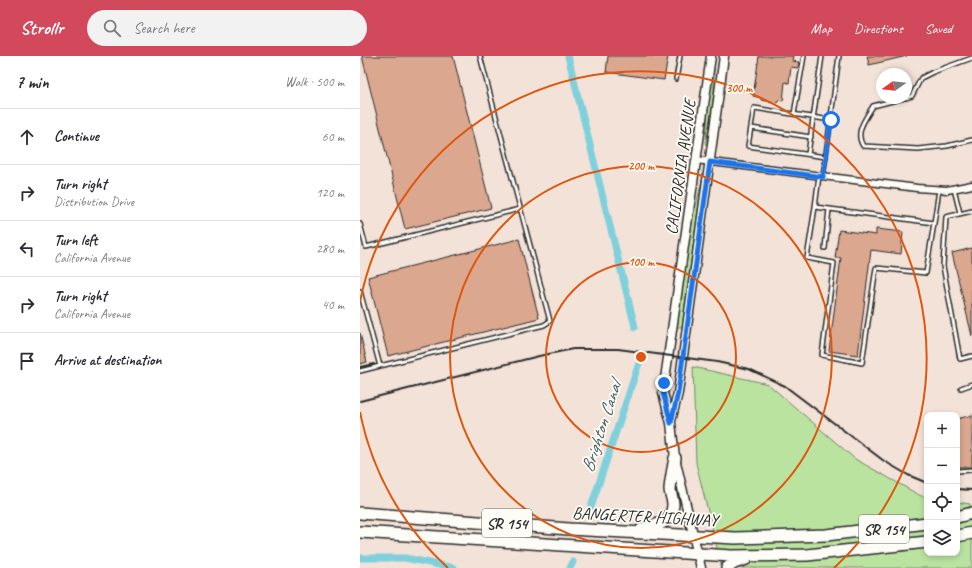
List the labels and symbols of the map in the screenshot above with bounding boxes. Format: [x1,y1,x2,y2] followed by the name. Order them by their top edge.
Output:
[876,68,912,104] north arrow
[726,80,753,96] text: 300 m
[661,95,701,236] street label: CALIFORNIA AVENUE
[822,111,840,129] route start
[628,158,655,174] text: 200 m
[628,254,655,270] text: 100 m
[634,350,648,364] centre of rings
[576,373,628,475] water label: Brighton Canal
[655,374,673,392] route end
[572,502,721,531] street label: BANGERTER HIGHWAY
[482,509,532,537] road number: SR 154
[859,515,909,543] road number: SR 154

